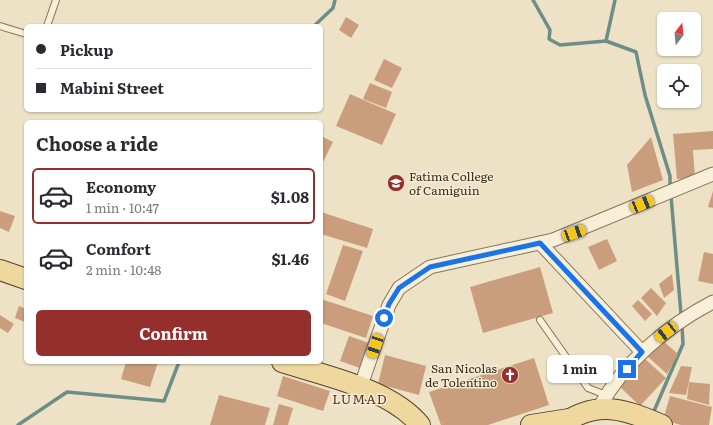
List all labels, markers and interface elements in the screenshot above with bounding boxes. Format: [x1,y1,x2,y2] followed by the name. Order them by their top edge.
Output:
[657,12,701,56] north arrow
[657,12,701,108] map controls
[60,38,113,61] text: Pickup
[657,64,701,108] button: locate
[60,76,164,99] text: Mabini Street
[36,130,158,157] text: Choose a ride
[409,167,493,199] place label: Fatima College of Camiguin
[386,173,406,193] school or university icon: Fatima College of Camiguin
[86,175,156,198] text: Economy
[38,178,74,214] icon: car
[271,185,309,208] text: $1.08
[629,194,655,214] car
[86,198,159,217] text: 1 min · 10:47
[561,223,587,243] car
[86,237,151,260] text: Comfort
[38,240,74,276] icon: car
[272,247,309,270] text: $1.46
[86,260,161,279] text: 2 min · 10:48
[375,309,393,327] route start
[36,310,311,356] button: Confirm
[653,320,679,344] car
[365,333,385,359] car
[547,355,613,383] callout: 1 min
[425,359,498,391] place label: San Nicolas de Tolentino
[563,359,597,378] text: 1 min
[618,360,636,378] route end
[500,365,520,385] church icon: San Nicolas de Tolentino
[332,389,388,408] district label: LUMAD

